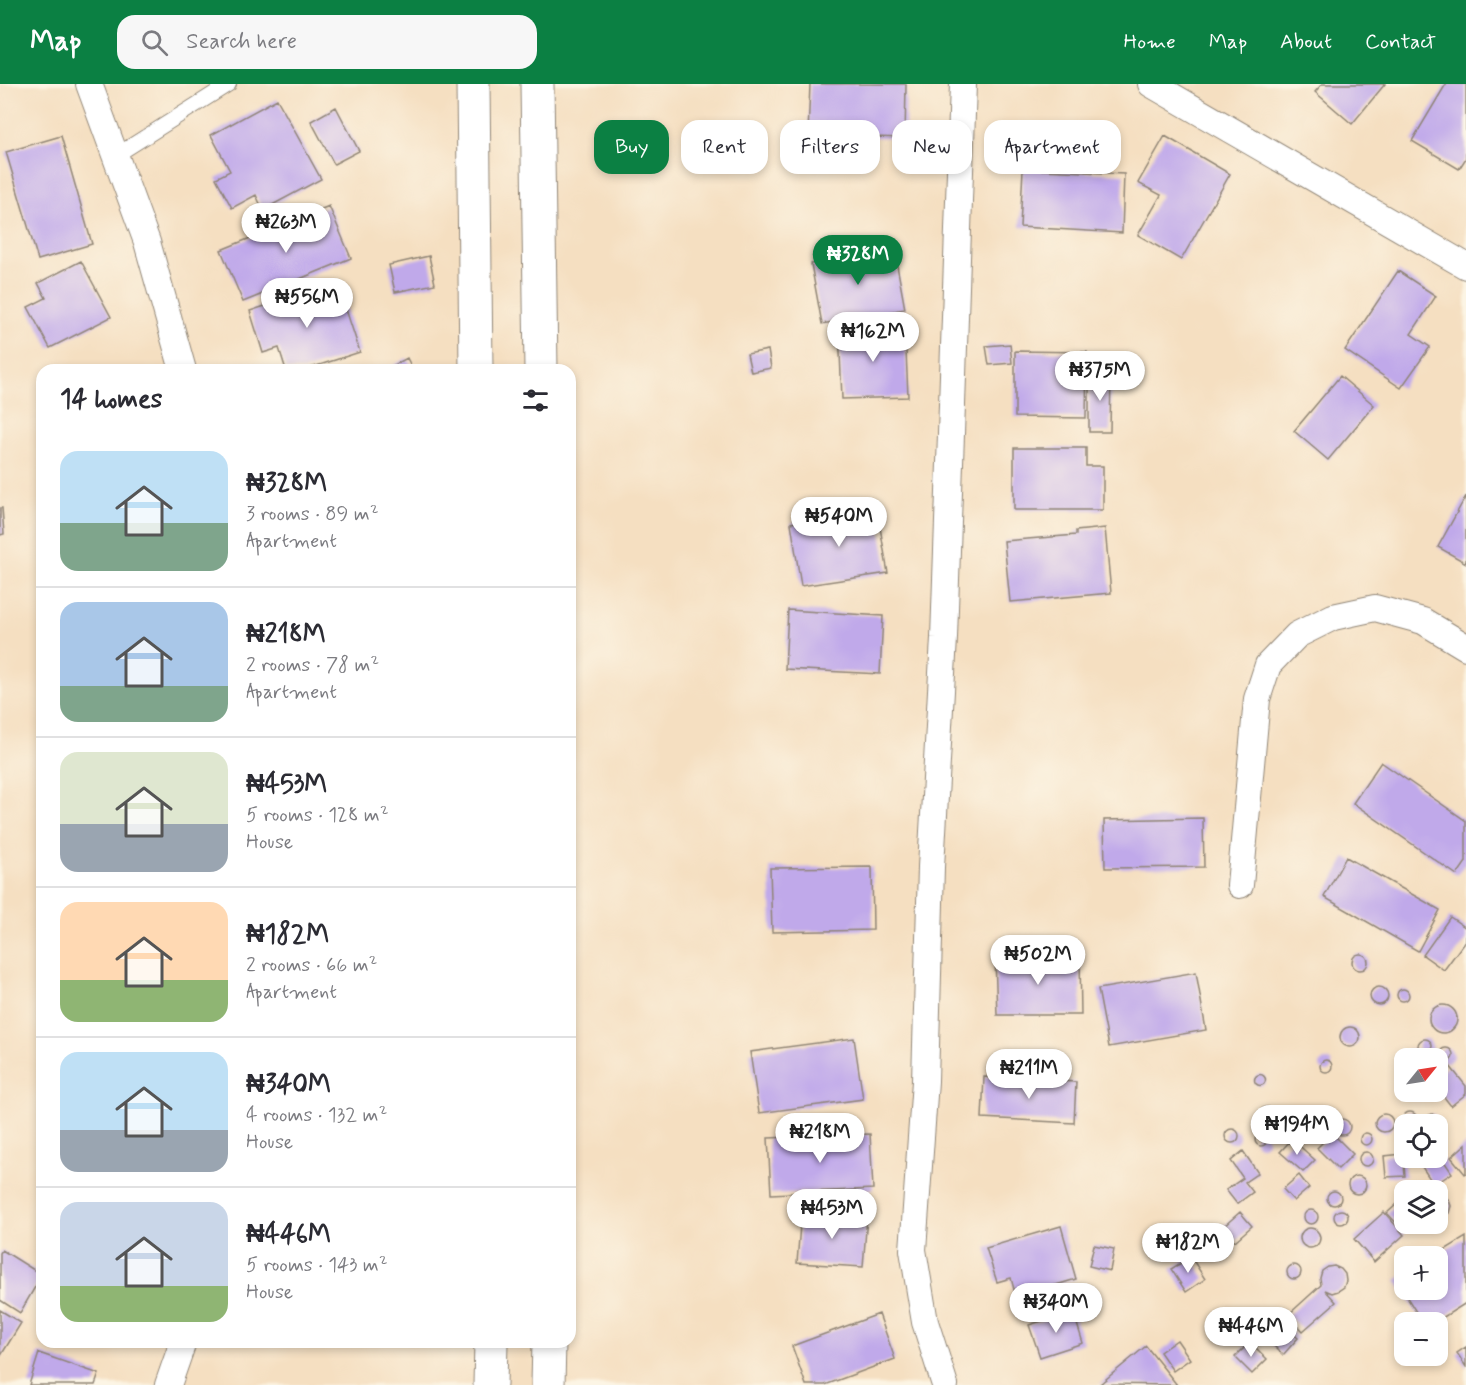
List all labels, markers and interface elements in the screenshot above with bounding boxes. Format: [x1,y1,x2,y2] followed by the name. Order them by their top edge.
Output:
[117,15,537,69] search box
[30,24,81,61] text: Map
[138,26,171,59] icon: search
[186,28,297,56] text: Search here
[1124,28,1176,56] text: Home
[1209,28,1247,56] text: Map
[1280,28,1332,56] text: About
[1365,28,1436,56] text: Contact
[594,120,669,174] chip: Buy
[681,120,768,174] chip: Rent
[780,120,880,174] chip: Filters
[892,120,972,174] chip: New
[984,120,1121,174] chip: Apartment
[244,203,328,254] pin: ₦263M
[255,209,317,236] text: ₦263M
[816,235,900,286] pin: ₦328M
[827,241,889,268] text: ₦328M
[265,278,349,329] pin: ₦556M
[275,284,339,311] text: ₦556M
[831,312,915,363] pin: ₦162M
[841,318,905,345] text: ₦162M
[1058,351,1142,402] pin: ₦375M
[1069,357,1131,384] text: ₦375M
[60,383,162,417] text: 14 homes
[519,384,552,417] icon: filters
[246,467,327,501] text: ₦328M
[108,475,180,547] icon: home
[797,497,881,548] pin: ₦540M
[246,501,379,528] text: 3 rooms · 89 m²
[805,503,873,530] text: ₦540M
[246,528,337,555] text: Apartment
[246,618,326,652] text: ₦218M
[108,626,180,698] icon: home
[246,652,379,679] text: 2 rooms · 78 m²
[246,679,337,706] text: Apartment
[246,768,327,802] text: ₦453M
[108,776,180,848] icon: home
[246,802,389,829] text: 5 rooms · 128 m²
[246,829,293,856] text: House
[246,918,329,952] text: ₦182M
[108,926,180,998] icon: home
[996,935,1080,986] pin: ₦502M
[1004,941,1072,968] text: ₦502M
[246,952,377,979] text: 2 rooms · 66 m²
[246,979,337,1006] text: Apartment
[1394,1048,1448,1102] north arrow
[1394,1048,1448,1366] map controls
[987,1049,1071,1100] pin: ₦211M
[1000,1055,1058,1082] text: ₦211M
[246,1068,331,1102] text: ₦340M
[108,1076,180,1148] icon: home
[246,1102,387,1129] text: 4 rooms · 132 m²
[1255,1105,1339,1156] pin: ₦194M
[1265,1111,1329,1138] text: ₦194M
[778,1113,862,1164] pin: ₦218M
[1394,1114,1448,1168] button: locate
[789,1119,851,1146] text: ₦218M
[246,1129,293,1156] text: House
[1394,1180,1448,1234] button: layers
[790,1189,874,1240] pin: ₦453M
[801,1195,863,1222] text: ₦453M
[246,1218,331,1252] text: ₦446M
[1146,1223,1230,1274] pin: ₦182M
[108,1226,180,1298] icon: home
[1156,1229,1220,1256] text: ₦182M
[1394,1246,1448,1300] button: +
[246,1252,388,1279] text: 5 rooms · 143 m²
[246,1279,293,1306] text: House
[1014,1283,1098,1334] pin: ₦340M
[1023,1289,1089,1316] text: ₦340M
[1209,1307,1293,1358] pin: ₦446M
[1394,1312,1448,1366] button: −
[1218,1313,1284,1340] text: ₦446M

